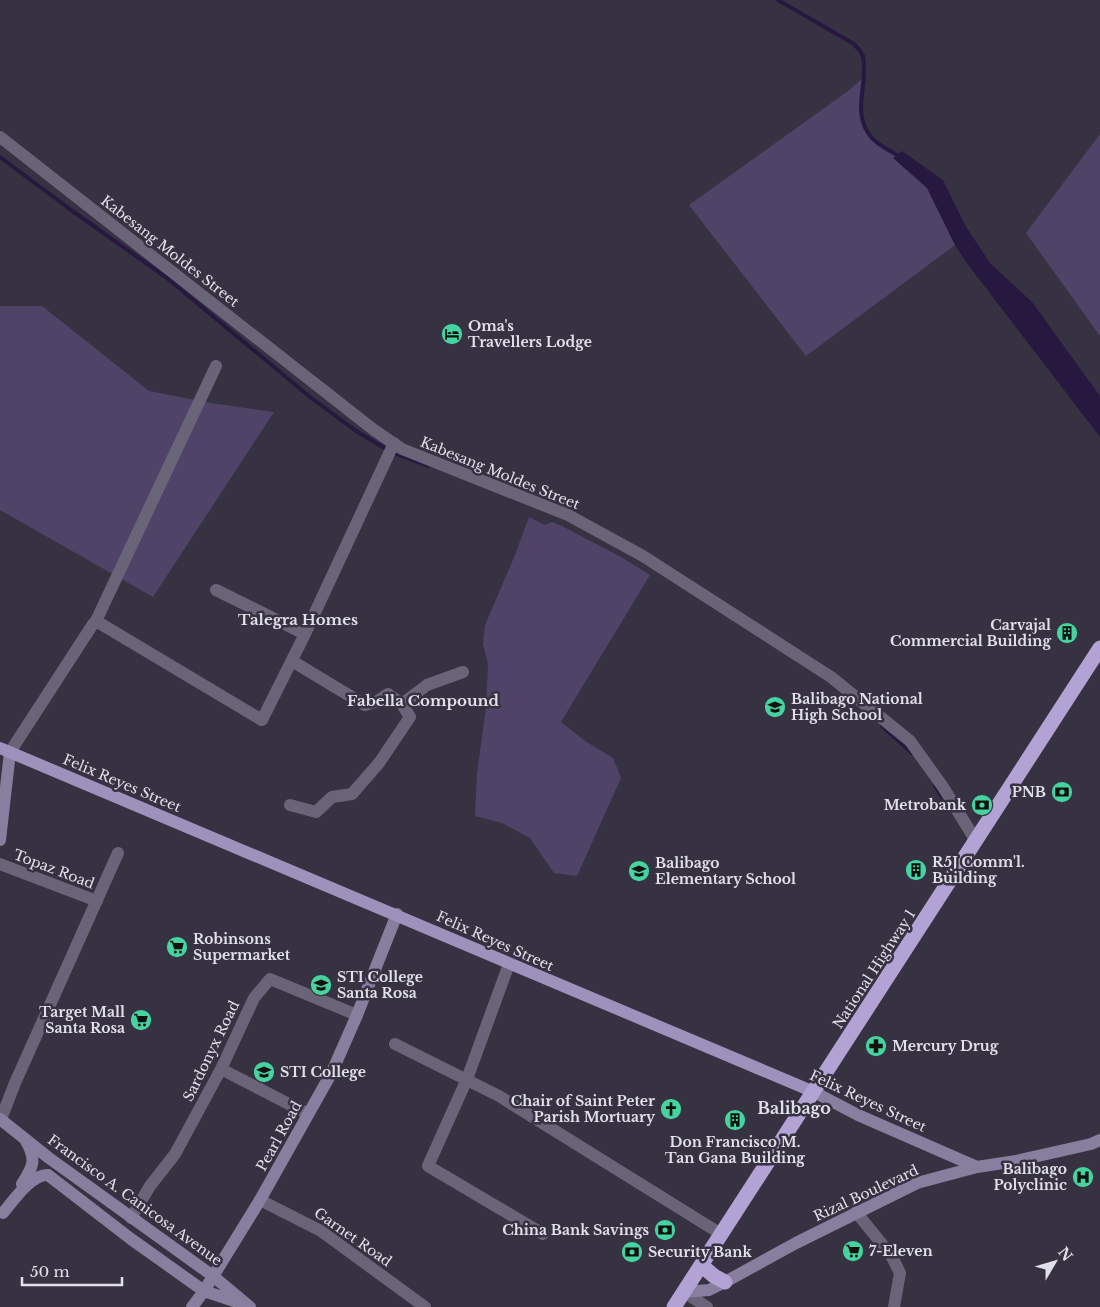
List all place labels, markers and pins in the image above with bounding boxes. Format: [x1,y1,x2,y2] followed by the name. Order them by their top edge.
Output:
[468,317,592,351] place label: Oma's Travellers Lodge
[440,322,464,346] hotel icon: Oma's Travellers Lodge
[890,616,1051,650] place label: Carvajal Commercial Building
[1055,621,1079,645] building icon: Carvajal Commercial Building
[791,690,923,724] place label: Balibago National High School
[763,695,787,719] school or university icon: Balibago National High School
[1050,780,1074,804] bank icon: PNB
[1012,783,1046,801] place label: PNB
[970,793,994,817] bank icon: Metrobank
[884,796,967,814] place label: Metrobank
[932,853,1025,887] place label: R5J Comm'l. Building
[655,854,796,888] place label: Balibago Elementary School
[904,858,928,882] building icon: R5J Comm'l. Building
[627,859,651,883] school or university icon: Balibago Elementary School
[193,930,291,964] place label: Robinsons Supermarket
[165,935,189,959] supermarket icon: Robinsons Supermarket
[337,968,423,1002] place label: STI College Santa Rosa
[309,973,333,997] school or university icon: STI College Santa Rosa
[39,1003,125,1037] place label: Target Mall Santa Rosa
[129,1008,153,1032] supermarket icon: Target Mall Santa Rosa
[864,1034,888,1058] pharmacy icon: Mercury Drug
[892,1037,999,1055] place label: Mercury Drug
[252,1060,276,1084] school or university icon: STI College
[280,1063,366,1081] place label: STI College
[511,1092,656,1126] place label: Chair of Saint Peter Parish Mortuary
[659,1097,683,1121] church icon: Chair of Saint Peter Parish Mortuary
[723,1108,747,1132] building icon: Don Francisco M. Tan Gana Building
[665,1133,805,1167] place label: Don Francisco M. Tan Gana Building
[993,1160,1067,1194] place label: Balibago Polyclinic
[1071,1165,1095,1189] hospital icon: Balibago Polyclinic
[653,1218,677,1242] bank icon: China Bank Savings
[502,1221,649,1239] place label: China Bank Savings
[841,1239,865,1263] supermarket icon: 7-Eleven
[620,1240,644,1264] bank icon: Security Bank
[869,1242,933,1260] place label: 7-Eleven
[648,1243,752,1261] place label: Security Bank

